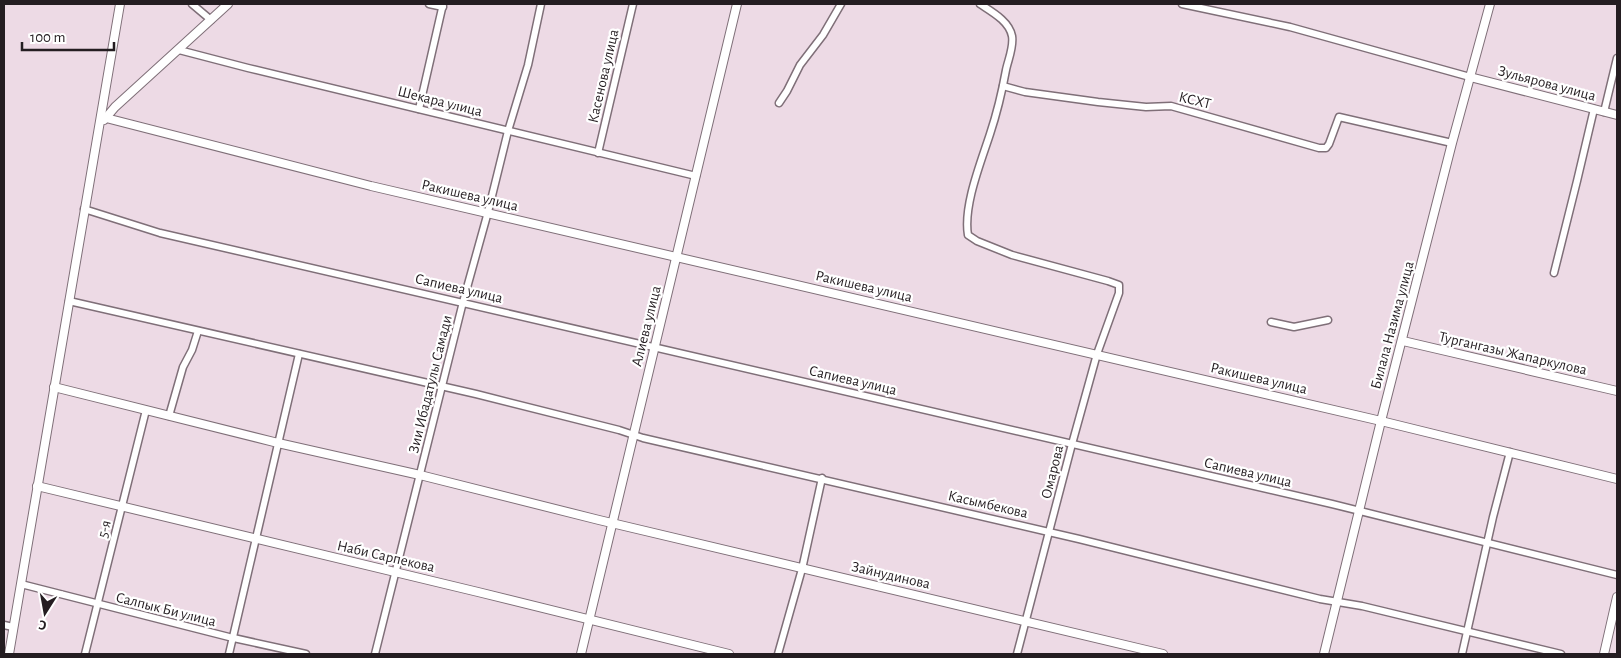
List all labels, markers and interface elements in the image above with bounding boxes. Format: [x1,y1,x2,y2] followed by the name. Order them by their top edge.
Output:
[22,20,115,52] scale bar
[585,28,622,124] street label: Касенова улица
[30,30,65,45] text: 100 m
[1496,63,1598,104] street label: Зульярова улица
[396,84,484,119] street label: Шекара улица
[1177,89,1213,112] street label: КСХТ
[420,177,520,214] street label: Ракишева улица
[1368,259,1417,391] street label: Билала Назима улица
[814,268,914,305] street label: Ракишева улица
[414,271,504,306] street label: Сапиева улица
[629,284,664,368] street label: Алиева улица
[406,314,455,455] street label: Зии Ибадатулы Самади
[1437,329,1588,378] street label: Тургангазы Жапаркулова
[1209,360,1309,397] street label: Ракишева улица
[808,363,898,398] street label: Сапиева улица
[1039,444,1066,501] street label: Омарова
[1203,455,1293,490] street label: Сапиева улица
[947,488,1029,521] street label: Касымбекова
[95,519,114,540] street label: 5-я
[336,538,436,575] street label: Наби Сарпекова
[850,559,932,592] street label: Зайнудинова
[20,588,70,638] north arrow
[114,590,218,629] street label: Салпык Би улица
[37,617,48,632] text: С

